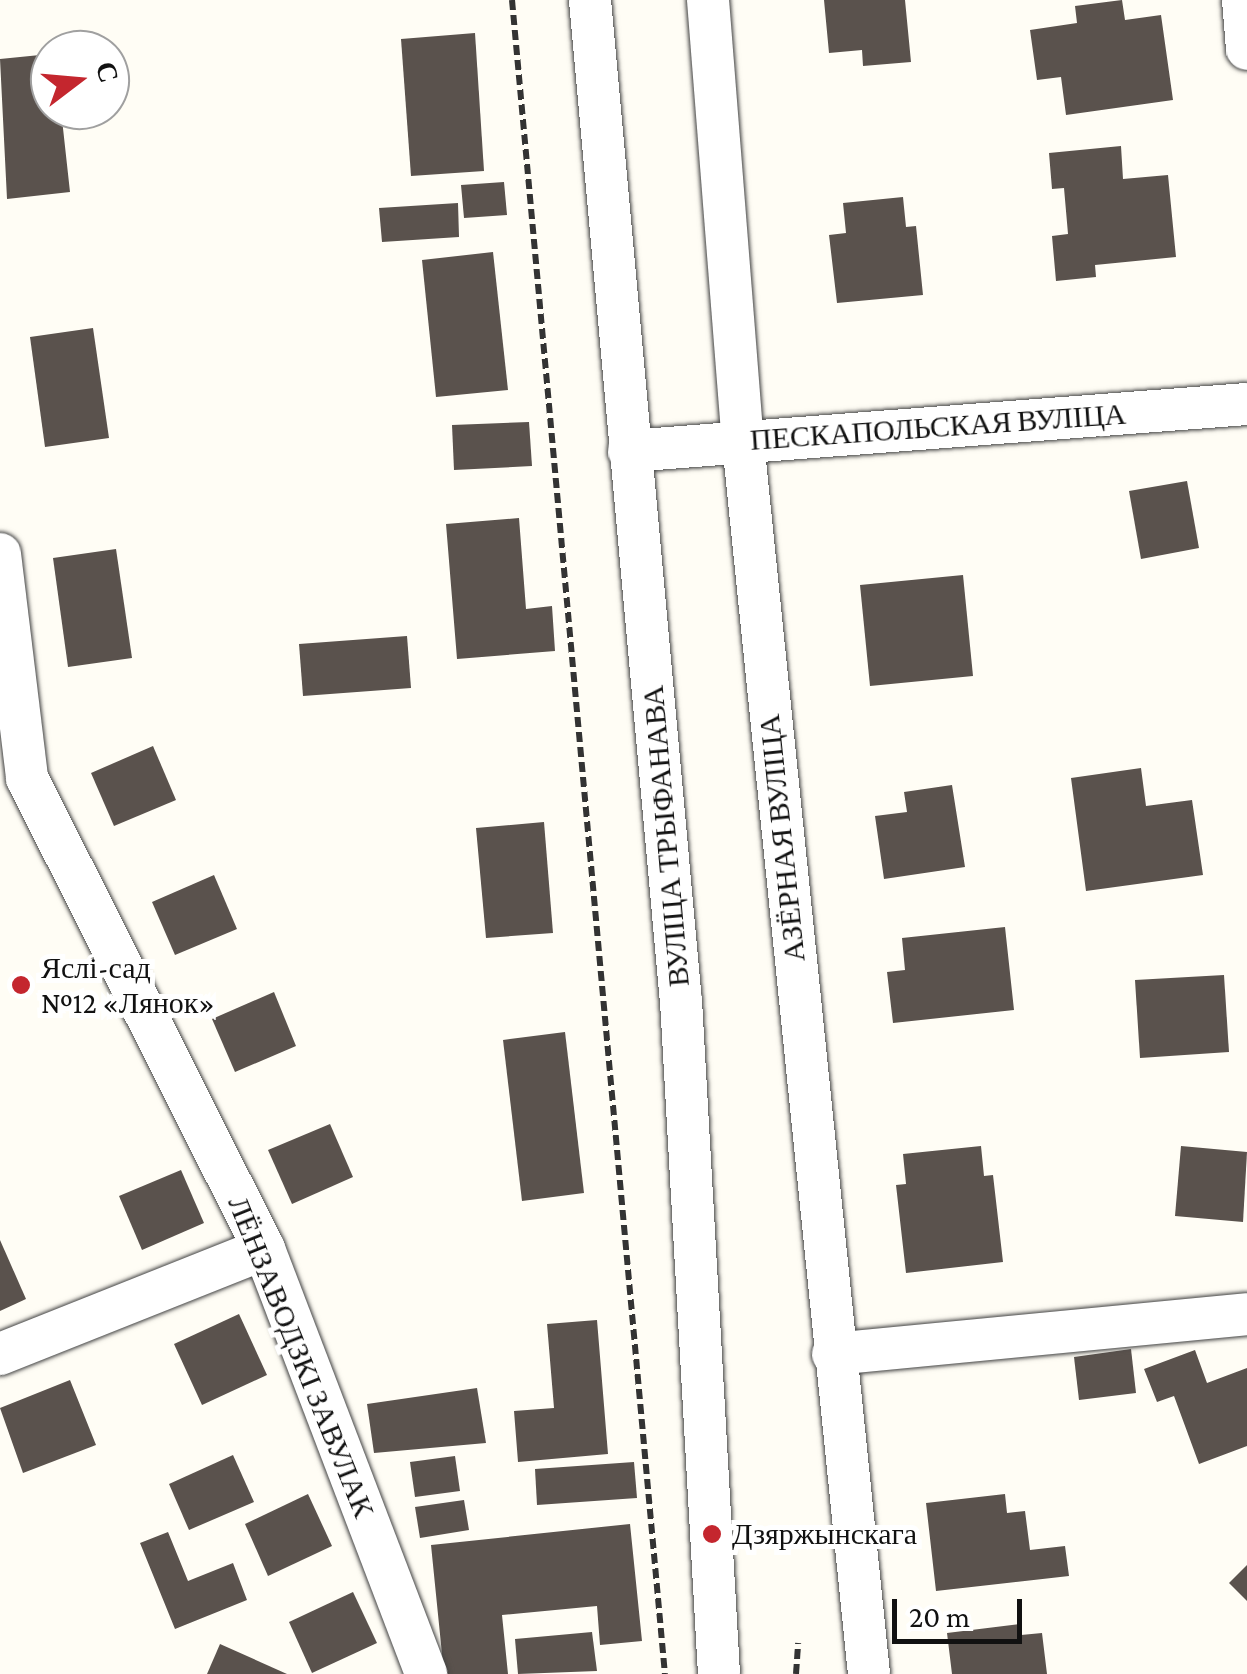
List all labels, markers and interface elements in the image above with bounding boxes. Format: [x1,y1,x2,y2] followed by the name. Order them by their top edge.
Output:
[30,30,130,130] north arrow
[90,58,125,86] text: С
[749,396,1127,458] street label: ПЕСКАПОЛЬСКАЯ ВУЛІЦА
[635,684,697,988] street label: ВУЛІЦА ТРЫФАНАВА
[751,712,813,964] street label: АЗЁРНАЯ ВУЛІЦА
[41,950,215,1020] place label: Яслі-сад №12 «Лянок»
[10,974,32,996] marker: Яслі-сад №12 «Лянок»
[220,1191,382,1523] street label: ЛЁНЗАВОДЗКІ ЗАВУЛАК
[732,1516,917,1552] place label: Дзяржынскага
[701,1523,723,1545] marker: Дзяржынскага
[897,1579,1027,1641] scale bar
[909,1600,970,1633] text: 20 m

